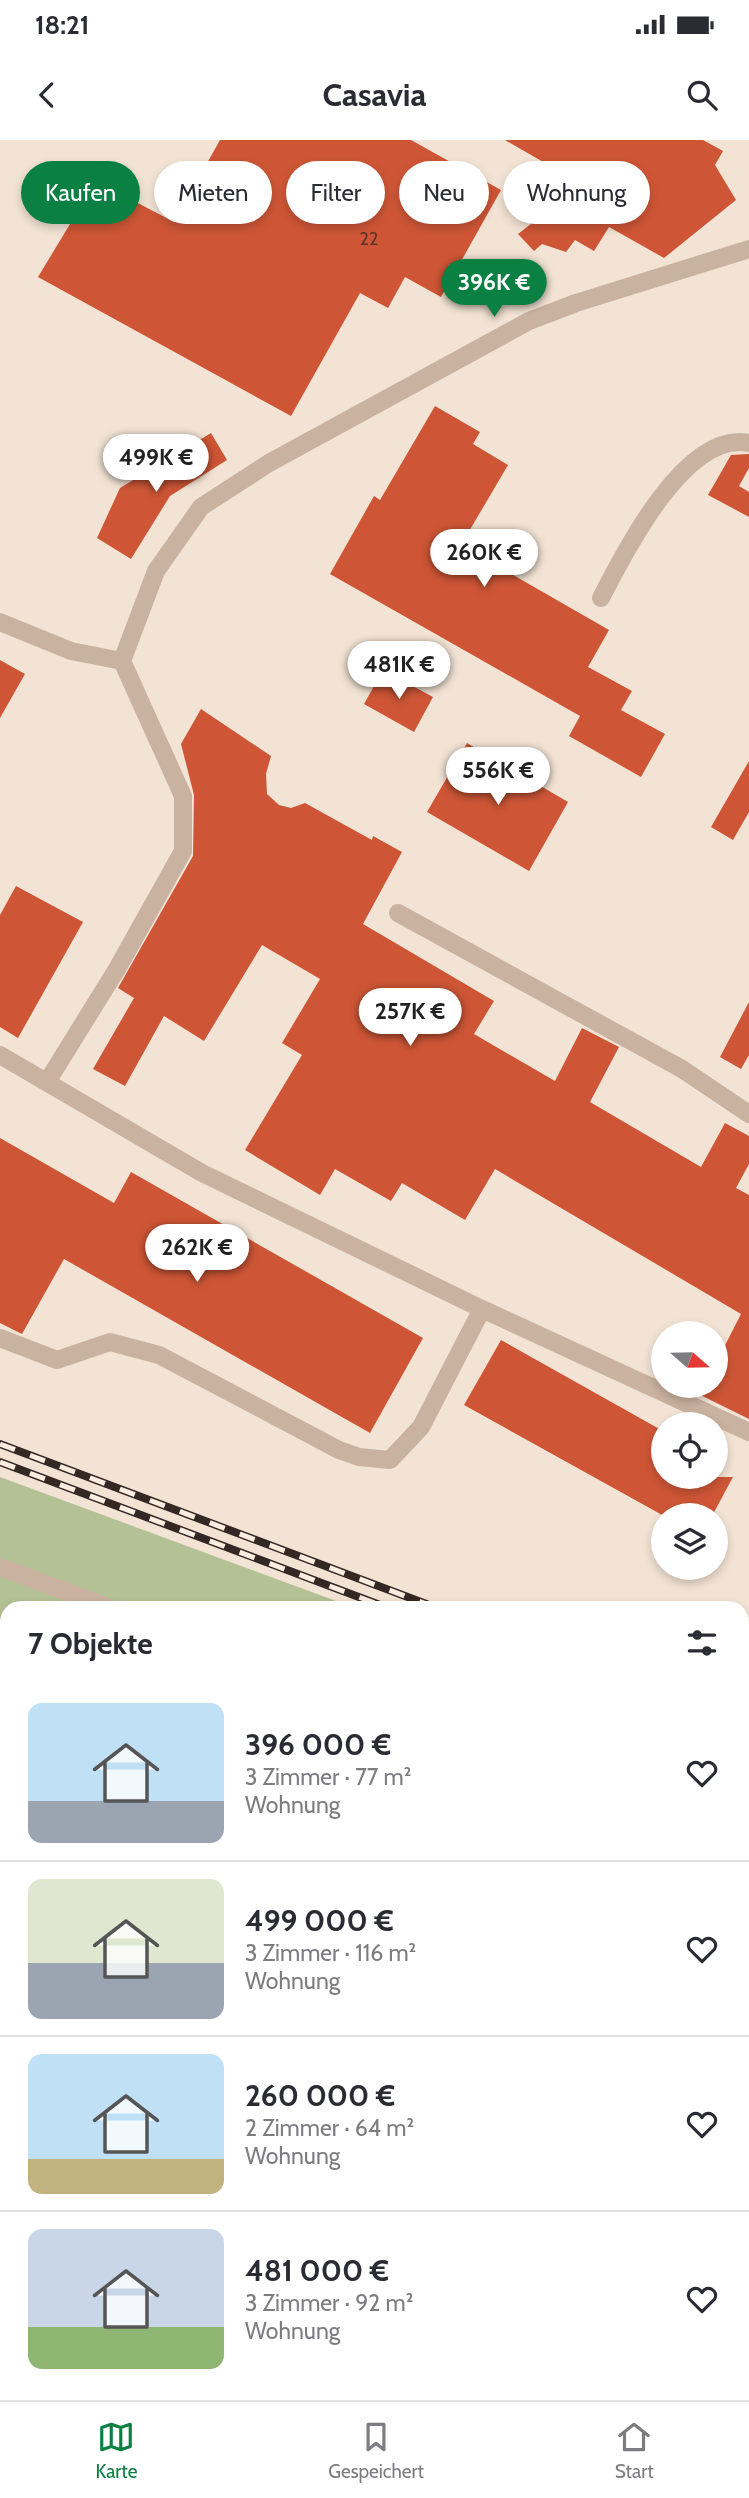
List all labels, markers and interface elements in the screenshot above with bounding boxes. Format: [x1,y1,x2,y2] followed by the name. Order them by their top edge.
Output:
[35,9,89,41] text: 18:21
[323,75,426,114] text: Casavia
[28,76,66,114] icon: back
[683,76,721,114] icon: search
[21,161,140,224] chip: Kaufen
[154,161,272,224] chip: Mieten
[286,161,385,224] chip: Filter
[399,161,489,224] chip: Neu
[503,161,650,224] chip: Wohnung
[360,228,378,250] house number: 22
[437,260,551,319] pin: 396K €
[458,268,530,296] text: 396K €
[99,434,213,494] pin: 499K €
[119,443,193,471] text: 499K €
[427,530,541,589] pin: 260K €
[446,538,522,566] text: 260K €
[342,642,456,701] pin: 481K €
[363,650,435,678] text: 481K €
[441,748,555,807] pin: 556K €
[462,756,534,784] text: 556K €
[353,988,467,1048] pin: 257K €
[375,997,445,1025] text: 257K €
[140,1224,254,1284] pin: 262K €
[161,1233,233,1261] text: 262K €
[651,1321,728,1398] north arrow
[651,1321,728,1580] map controls
[651,1412,728,1489] button: locate
[651,1503,728,1580] button: layers
[683,1624,721,1662] icon: filters
[28,1625,153,1662] text: 7 Objekte
[245,1726,391,1763] text: 396 000 €
[84,1731,168,1815] icon: home
[683,1754,721,1792] icon: heart
[245,1763,411,1791] text: 3 Zimmer · 77 m²
[245,1791,340,1819] text: Wohnung
[245,1902,394,1939] text: 499 000 €
[84,1907,168,1991] icon: home
[683,1930,721,1968] icon: heart
[245,1939,416,1967] text: 3 Zimmer · 116 m²
[245,1967,340,1995] text: Wohnung
[245,2077,395,2114] text: 260 000 €
[84,2082,168,2166] icon: home
[683,2105,721,2143] icon: heart
[245,2114,414,2142] text: 2 Zimmer · 64 m²
[245,2142,340,2170] text: Wohnung
[245,2252,389,2289] text: 481 000 €
[84,2257,168,2341] icon: home
[683,2280,721,2318] icon: heart
[245,2289,413,2317] text: 3 Zimmer · 92 m²
[245,2317,340,2345] text: Wohnung
[95,2418,137,2483] tab: Karte
[328,2418,424,2483] tab: Gespeichert
[615,2418,654,2483] tab: Start

